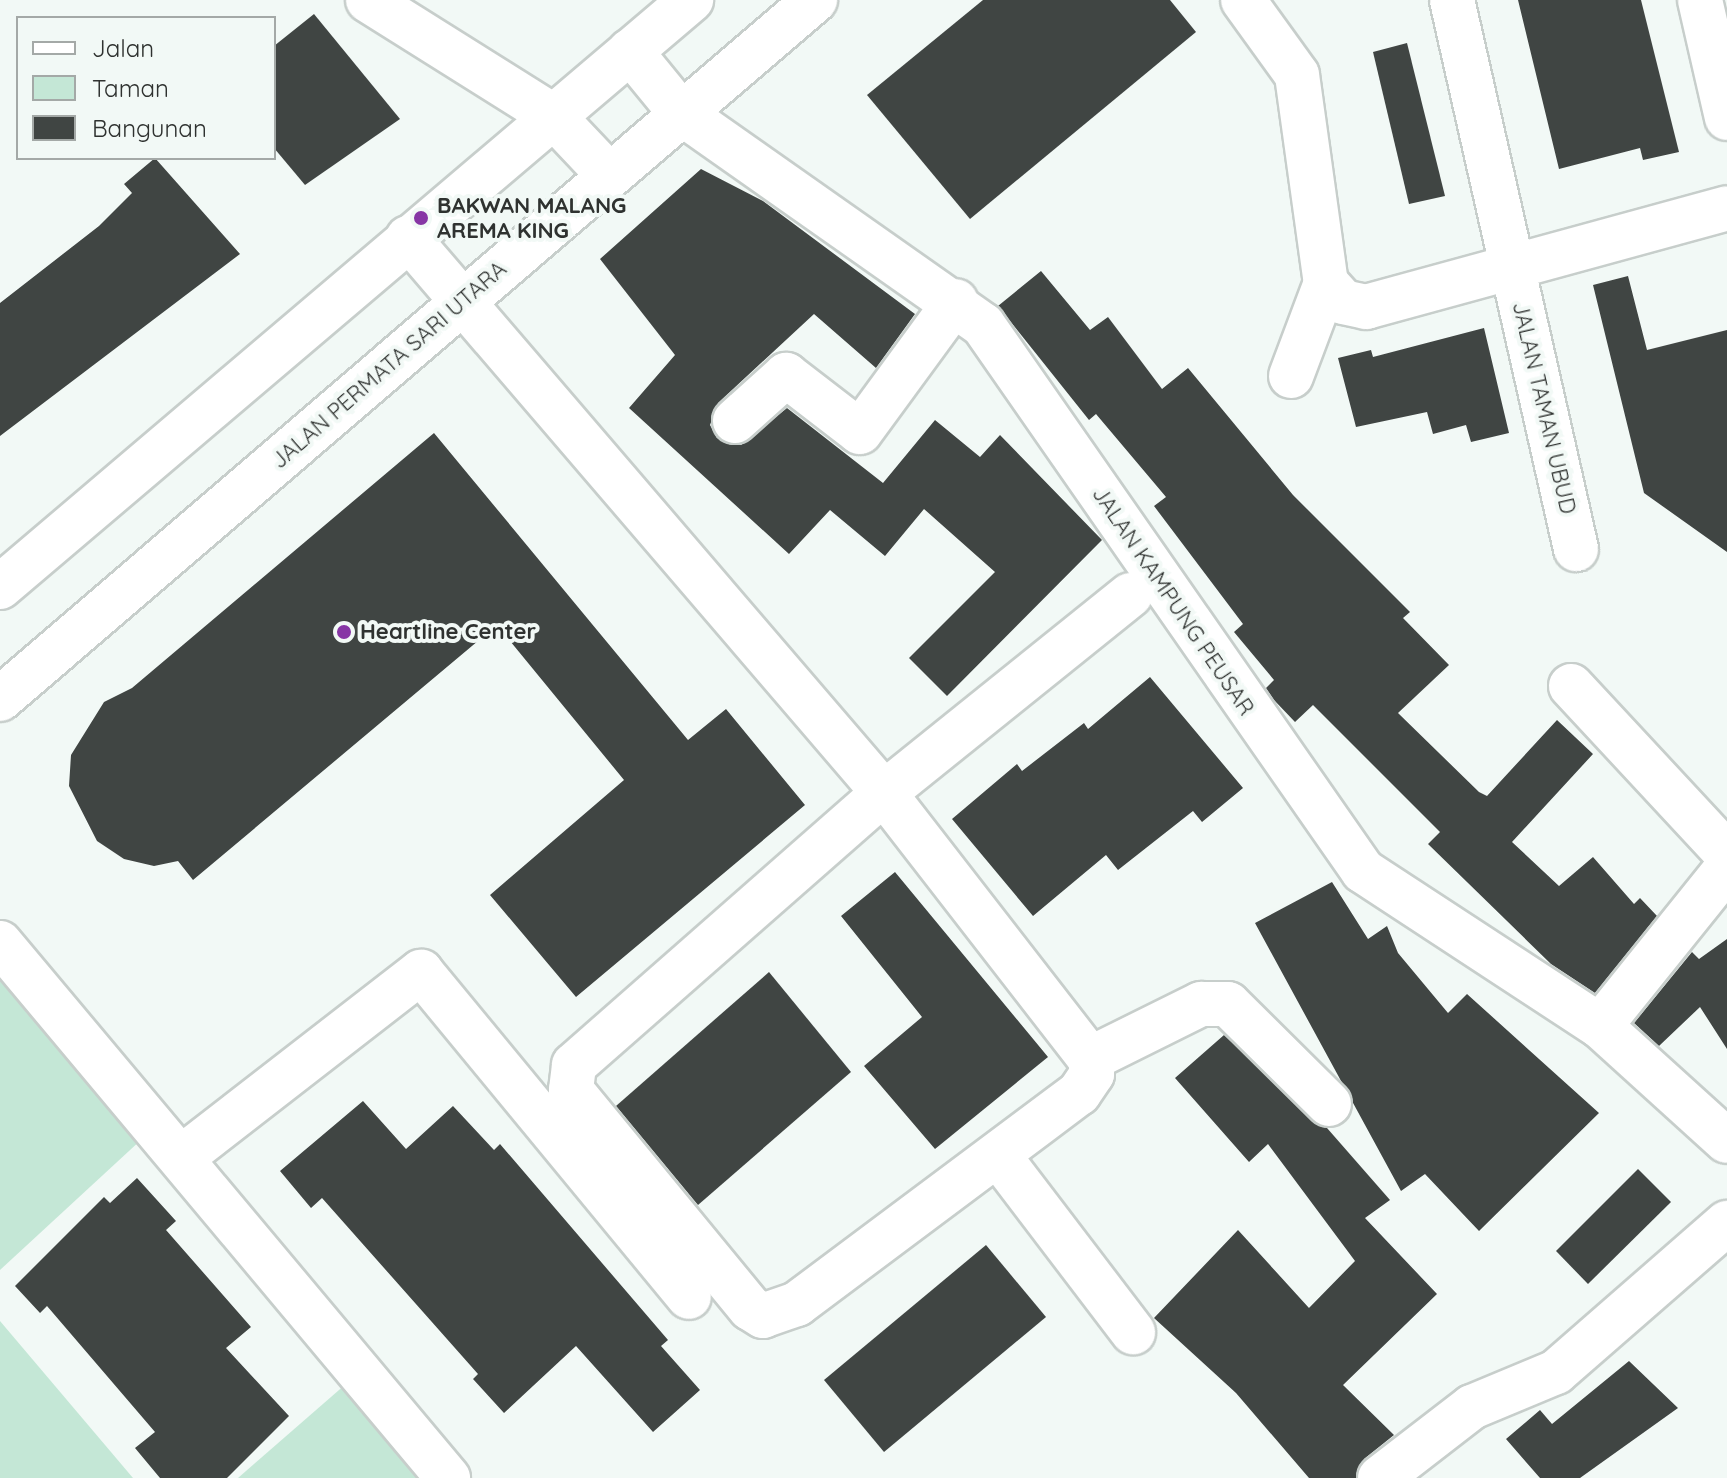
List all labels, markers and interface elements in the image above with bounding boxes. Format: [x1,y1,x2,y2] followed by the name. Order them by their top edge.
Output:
[16,16,276,160] legend
[92,33,154,63] text: Jalan
[92,73,169,103] text: Taman
[92,113,207,143] text: Bangunan
[437,192,626,244] place label: BAKWAN MALANG AREMA KING
[412,209,430,227] marker: BAKWAN MALANG AREMA KING
[266,256,512,474] street label: JALAN PERMATA SARI UTARA
[1507,299,1581,517] street label: JALAN TAMAN UBUD
[1086,482,1260,720] street label: JALAN KAMPUNG PEUSAR
[360,619,536,645] place label: Heartline Center
[335,623,353,641] marker: Heartline Center

